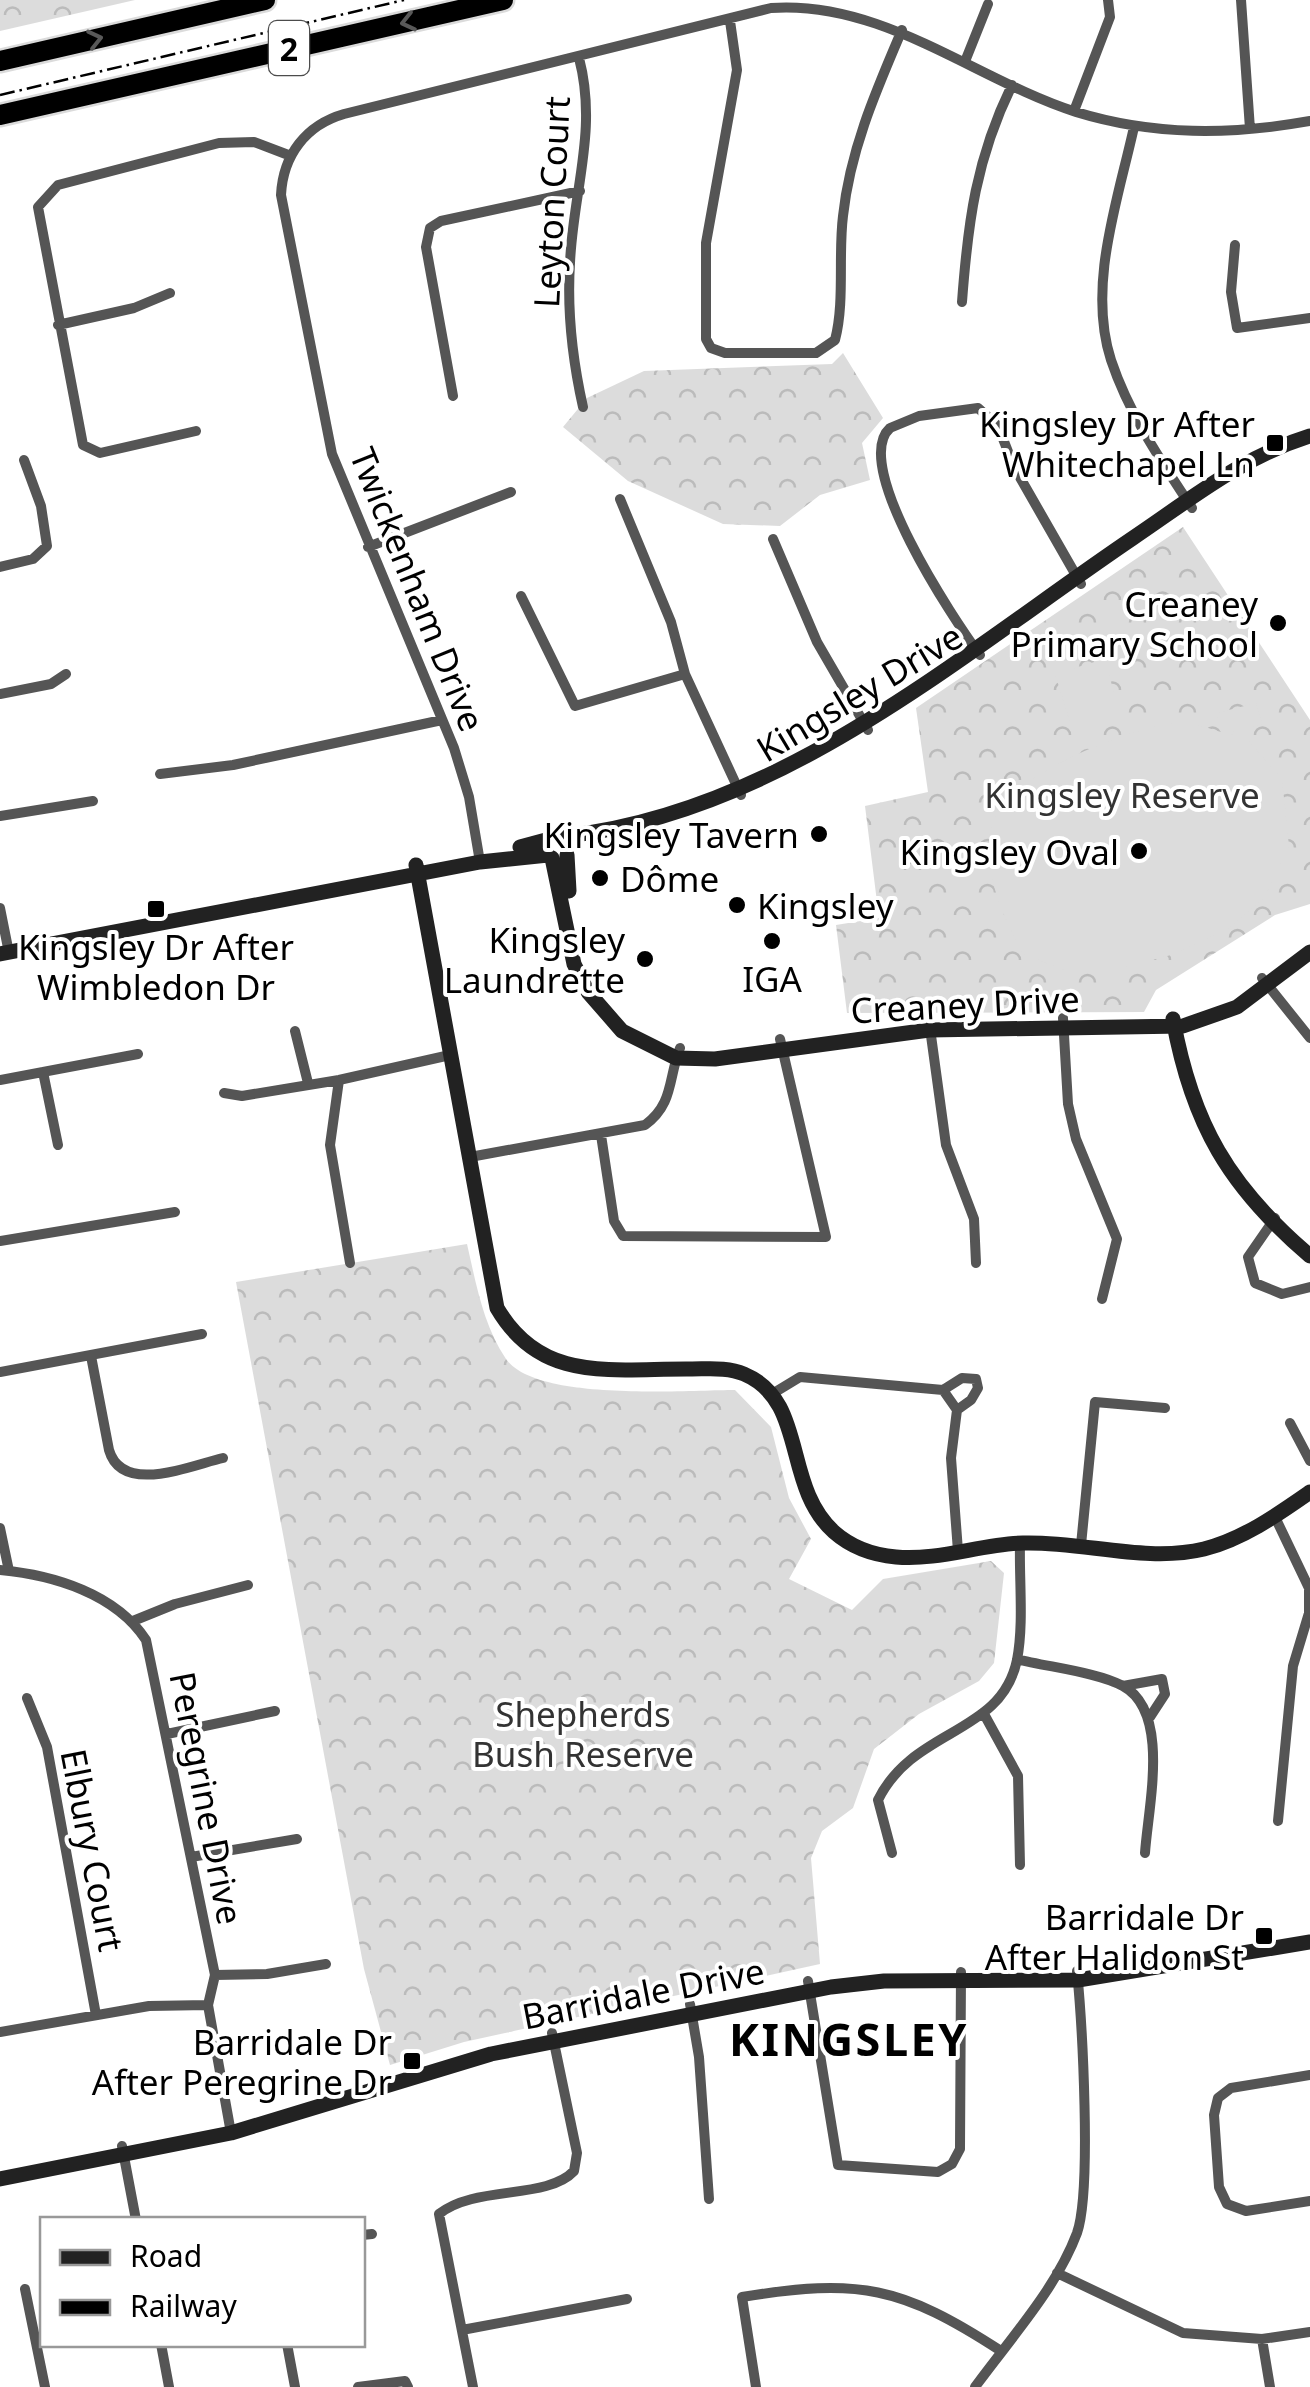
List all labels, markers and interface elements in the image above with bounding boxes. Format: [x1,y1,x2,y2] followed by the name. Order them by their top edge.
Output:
[400,10,417,31] one-way arrow
[269,21,309,75] road number: 2
[86,30,103,51] one-way arrow
[522,95,580,309] street label: Leyton Court
[979,400,1255,487] place label: Kingsley Dr After Whitechapel Ln
[1264,432,1286,454] marker: Kingsley Dr After Whitechapel Ln
[340,440,496,738] street label: Twickenham Drive
[1011,580,1258,667] place label: Creaney Primary School
[747,612,971,772] street label: Kingsley Drive
[1267,612,1289,634] marker: Creaney Primary School
[984,771,1260,818] park label: Kingsley Reserve
[543,811,799,858] place label: Kingsley Tavern
[808,823,830,845] marker: Kingsley Tavern
[900,828,1119,875] place label: Kingsley Oval
[1128,840,1150,862] marker: Kingsley Oval
[620,855,719,902] place label: Dôme
[589,867,611,889] marker: Dôme
[757,882,894,929] place label: Kingsley
[726,894,748,916] marker: Kingsley
[145,898,167,920] marker: Kingsley Dr After Wimbledon Dr
[444,916,625,1003] place label: Kingsley Laundrette
[18,923,294,1010] place label: Kingsley Dr After Wimbledon Dr
[761,930,783,952] marker: IGA
[634,948,656,970] marker: Kingsley Laundrette
[742,955,802,1002] place label: IGA
[849,975,1081,1033] street label: Creaney Drive
[159,1668,255,1928] street label: Peregrine Drive
[472,1690,694,1777] park label: Shepherds Bush Reserve
[50,1745,136,1955] street label: Elbury Court
[985,1893,1244,1980] place label: Barridale Dr After Halidon St
[1253,1925,1275,1947] marker: Barridale Dr After Halidon St
[518,1946,768,2040] street label: Barridale Drive
[729,2008,969,2069] district label: KINGSLEY
[92,2018,392,2105] place label: Barridale Dr After Peregrine Dr
[401,2050,423,2072] marker: Barridale Dr After Peregrine Dr
[40,2217,365,2347] legend
[130,2235,202,2276] text: Road
[130,2285,237,2326] text: Railway

